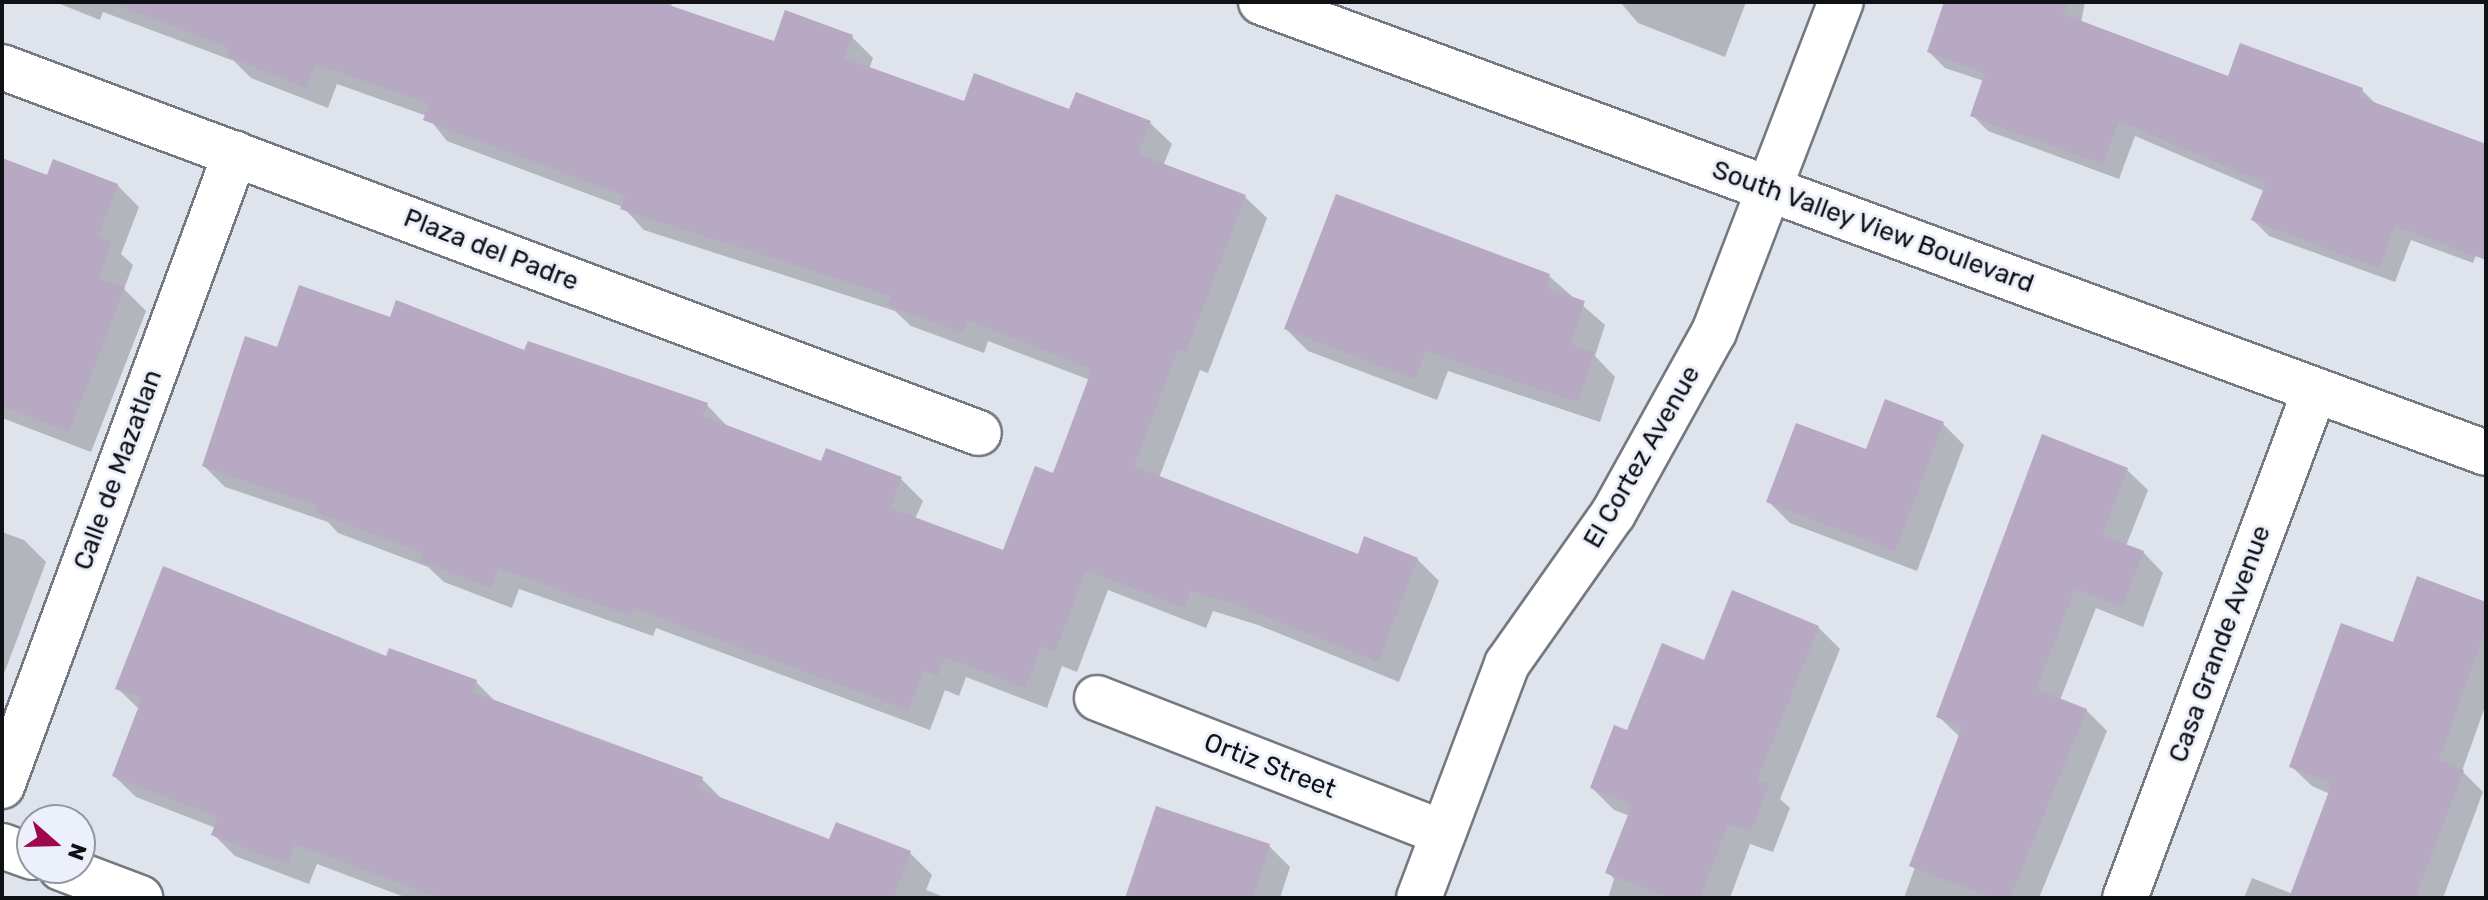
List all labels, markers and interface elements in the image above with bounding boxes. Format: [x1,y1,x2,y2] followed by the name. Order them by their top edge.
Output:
[1707,154,2039,300] street label: South Valley View Boulevard
[399,202,583,298] street label: Plaza del Padre
[1577,360,1707,554] street label: El Cortez Avenue
[67,366,169,574] street label: Calle de Mazatlan
[2162,521,2278,767] street label: Casa Grande Avenue
[1200,727,1340,805] street label: Ortiz Street
[16,804,96,884] north arrow
[62,840,93,864] text: N

